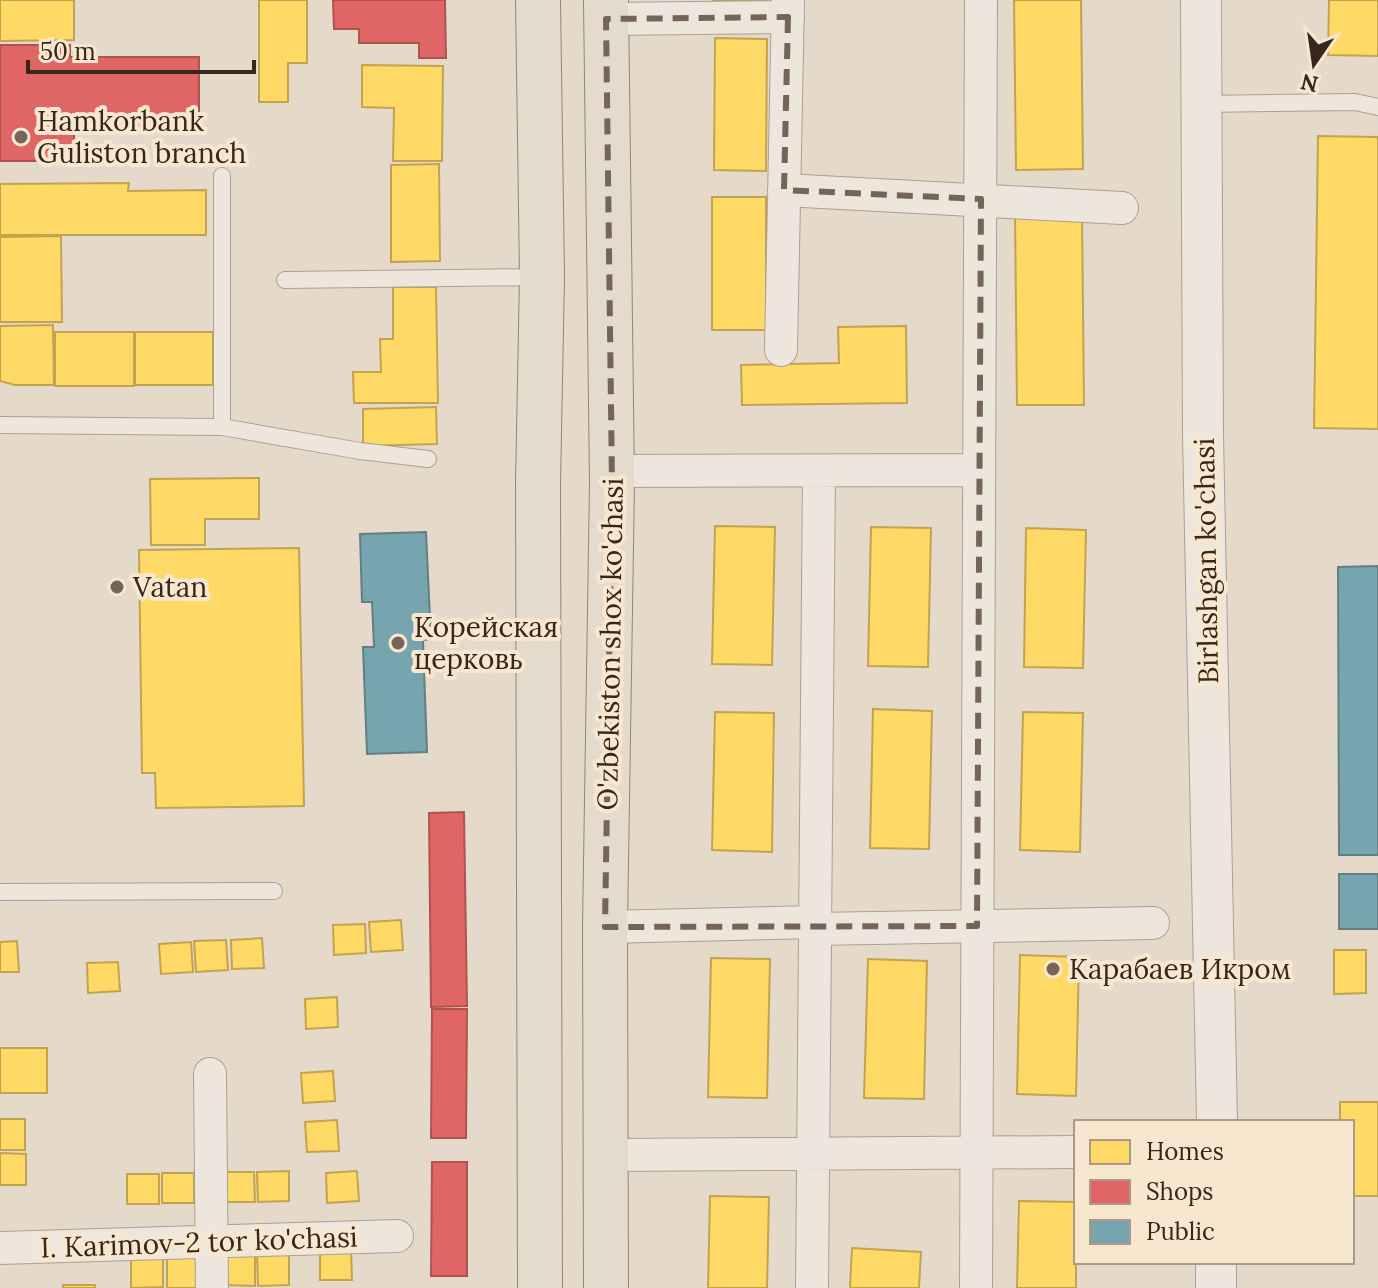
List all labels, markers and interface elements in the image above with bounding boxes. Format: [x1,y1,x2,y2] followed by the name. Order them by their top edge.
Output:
[28,24,254,74] scale bar
[1274,24,1354,104] north arrow
[40,36,96,67] text: 50 m
[1298,68,1321,99] text: N
[37,103,246,171] place label: Hamkorbank Guliston branch
[12,128,30,146] marker: Hamkorbank Guliston branch
[1186,438,1226,684] street label: Birlashgan ko'chasi
[589,477,631,811] street label: O'zbekiston shox ko'chasi
[132,569,207,605] place label: Vatan
[108,578,126,596] marker: Vatan
[414,609,558,677] place label: Корейская церковь
[389,634,407,652] marker: Корейская церковь
[1069,951,1291,987] place label: Карабаев Икром
[1044,960,1062,978] marker: Карабаев Икром
[1074,1120,1354,1264] legend
[1146,1136,1224,1167] text: Homes
[1146,1176,1213,1207] text: Shops
[1146,1216,1215,1247] text: Public
[40,1218,358,1266] street label: I. Karimov-2 tor ko'chasi

